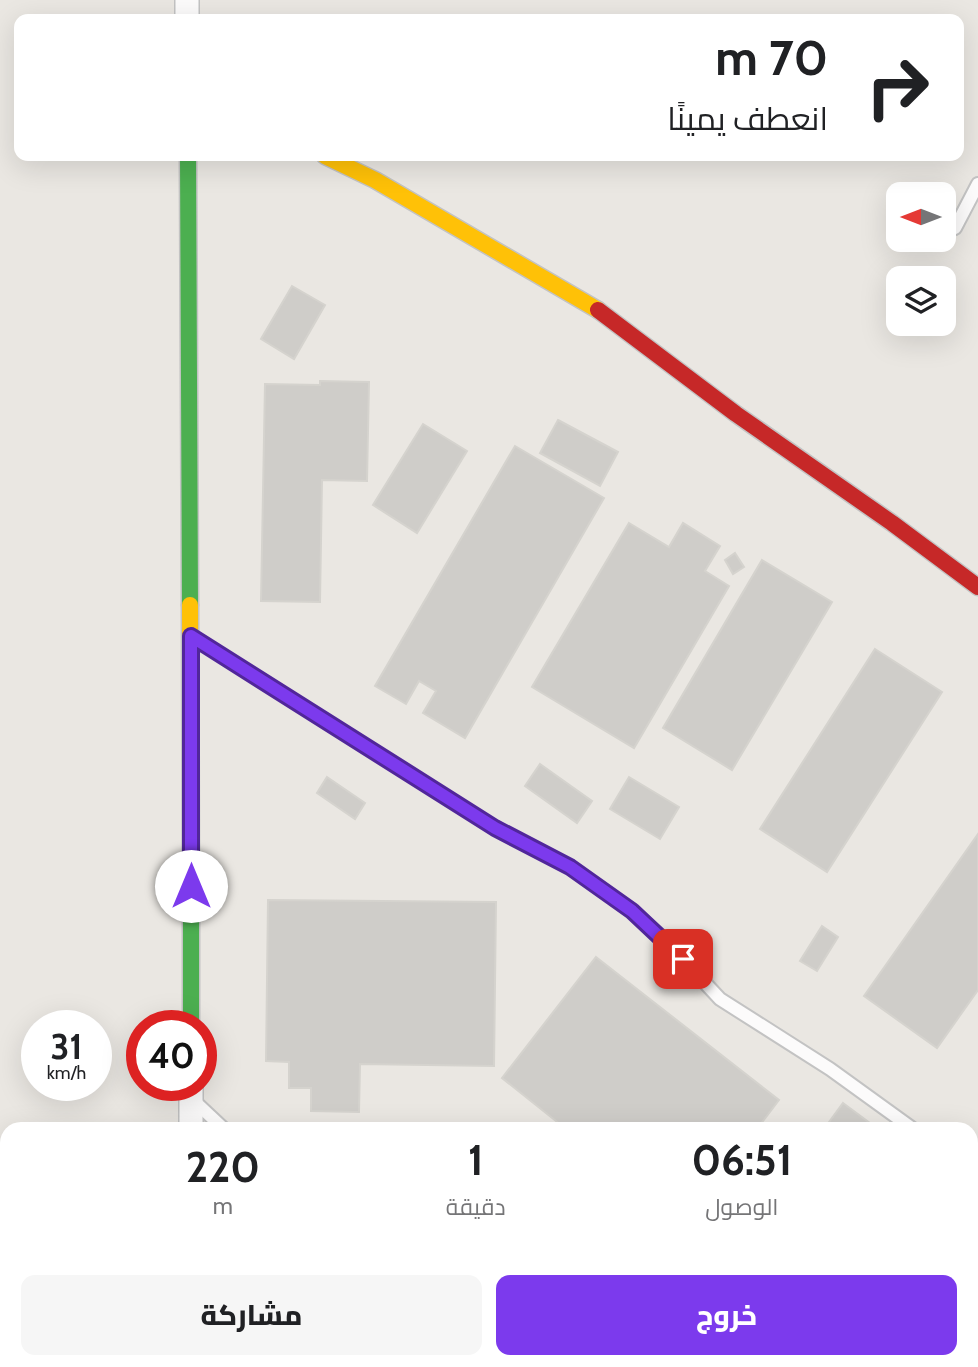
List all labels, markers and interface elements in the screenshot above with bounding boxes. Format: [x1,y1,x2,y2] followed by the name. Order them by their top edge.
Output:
[715,28,828,87] text: 70 m
[852,42,943,133] icon: right
[667,99,828,138] text: انعطف يمينًا
[886,182,956,252] north arrow
[886,182,956,336] map controls
[886,266,956,336] button: layers
[154,849,228,923] position arrow
[653,929,713,989] pin
[664,940,702,978] icon: arrive
[126,1010,217,1101] speed limit sign: 40
[51,1025,82,1068] text: 31
[47,1062,86,1084] text: km/h
[468,1134,483,1186] text: 1
[692,1134,792,1186] text: 06:51
[186,1141,260,1193] text: 220
[213,1192,233,1220] text: m
[446,1193,506,1221] text: دقيقة
[705,1193,778,1221] text: الوصول
[21,1275,482,1355] button: مشاركة
[496,1275,957,1355] button: خروج

